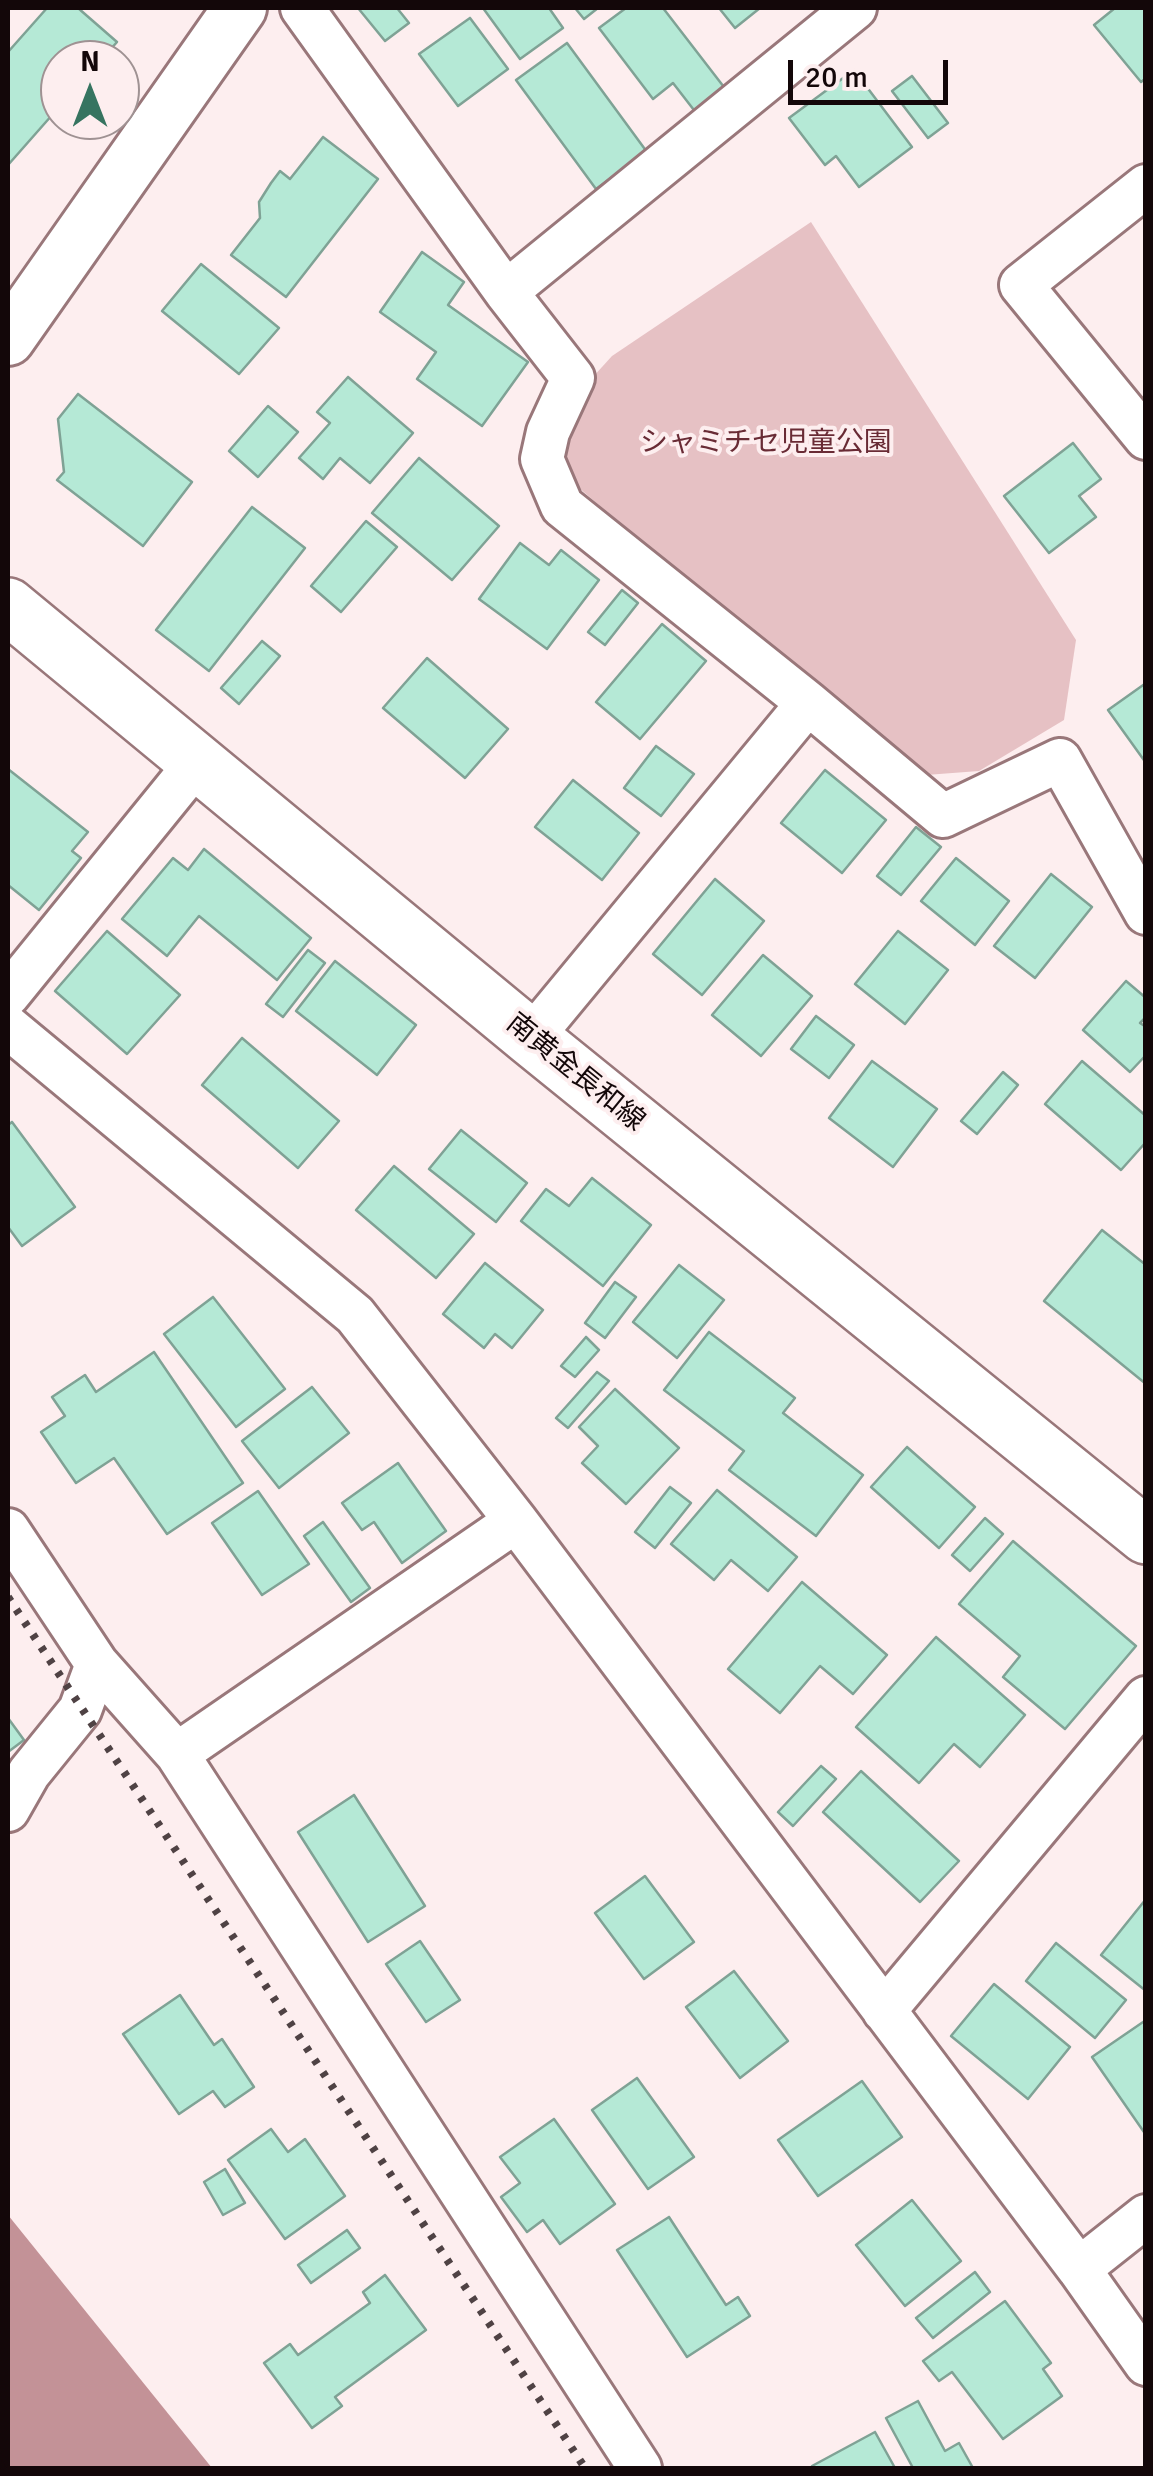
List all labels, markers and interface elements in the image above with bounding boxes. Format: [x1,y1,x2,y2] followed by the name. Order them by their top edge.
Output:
[40,40,140,140] north arrow
[793,40,953,102] scale bar
[80,45,100,79] text: N
[805,59,868,96] text: 20 m
[640,427,892,461] park label: シャミチセ児童公園
[499,1007,651,1139] street label: 南黄金長和線

